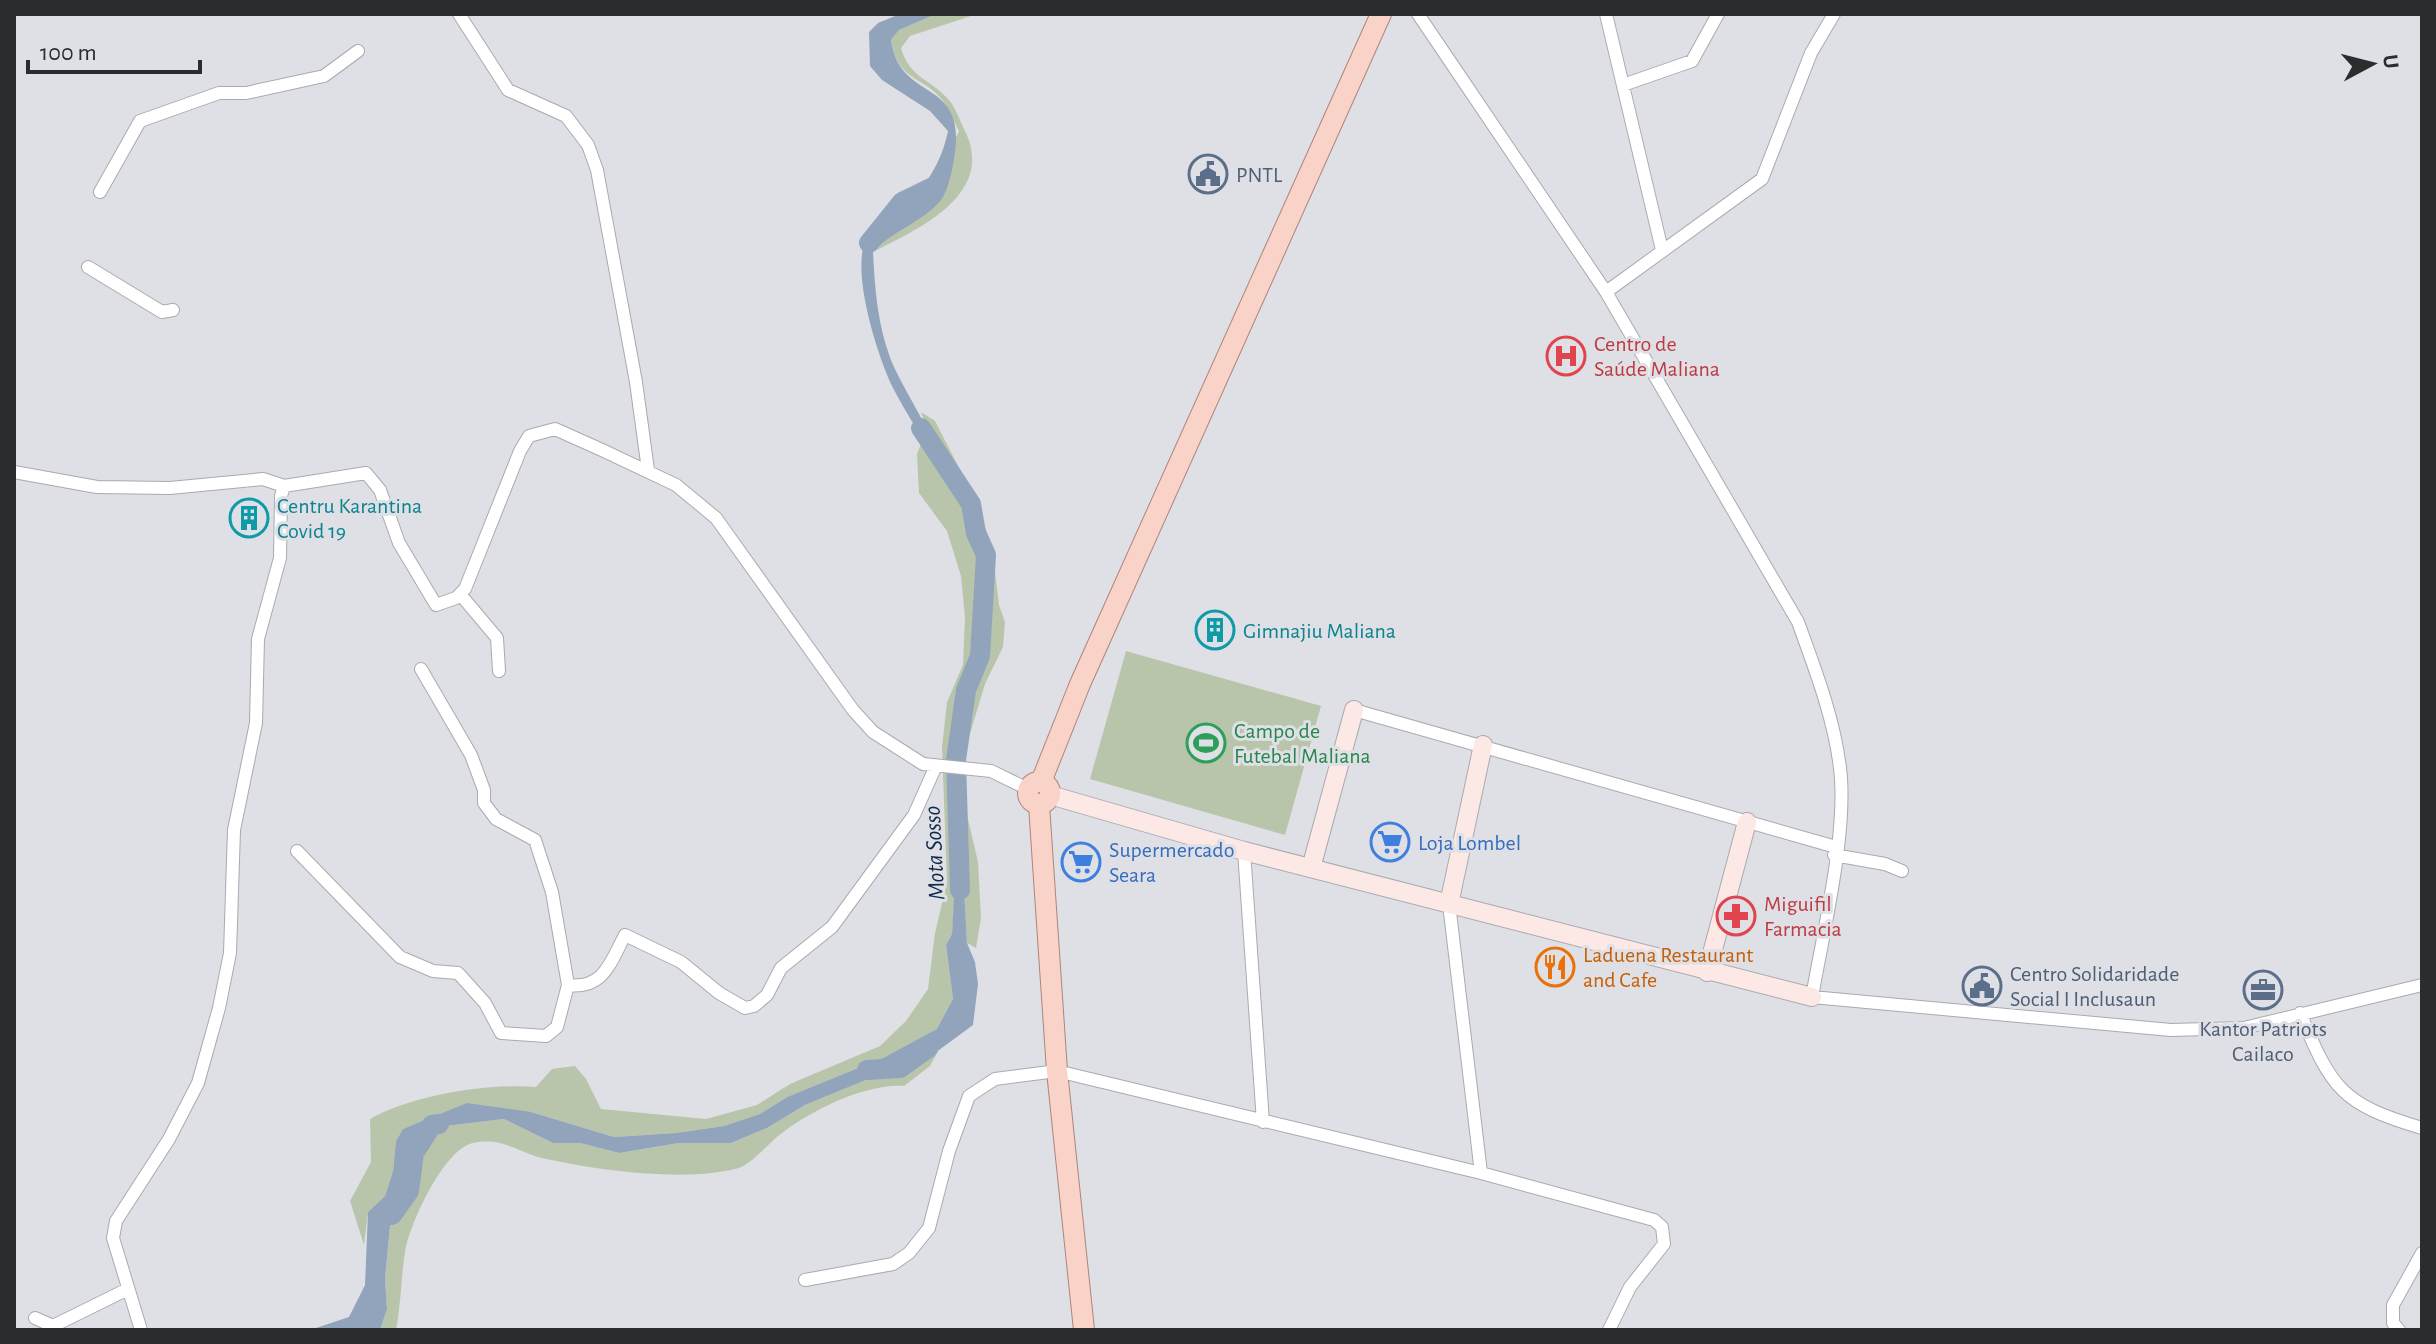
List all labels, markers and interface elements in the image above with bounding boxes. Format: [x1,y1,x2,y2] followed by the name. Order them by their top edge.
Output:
[28,24,200,74] scale bar
[2332,24,2412,104] north arrow
[40,41,97,65] text: 100 m
[2379,53,2403,70] text: U
[1187,153,1229,195] public building icon: PNTL
[1236,164,1283,186] place label: PNTL
[1594,333,1720,380] place label: Centro de Saúde Maliana
[1545,335,1587,377] hospital icon: Centro de Saúde Maliana
[277,495,422,542] place label: Centru Karantina Covid 19
[228,497,270,539] building icon: Centru Karantina Covid 19
[1194,609,1236,651] building icon: Gimnajiu Maliana
[1243,620,1396,642] place label: Gimnajiu Maliana
[1234,720,1371,767] place label: Campo de Futebal Maliana
[1185,722,1227,764] sports icon: Campo de Futebal Maliana
[921,805,949,901] water label: Mota Sosso
[1369,821,1411,863] supermarket icon: Loja Lombel
[1418,832,1521,854] place label: Loja Lombel
[1109,839,1234,886] place label: Supermercado Seara
[1060,841,1102,883] supermarket icon: Supermercado Seara
[1764,893,1842,940] place label: Miguifil Farmacia
[1715,895,1757,937] pharmacy icon: Miguifil Farmacia
[1583,944,1753,991] place label: Laduena Restaurant and Cafe
[1534,946,1576,988] restaurant icon: Laduena Restaurant and Cafe
[2010,963,2179,1010] place label: Centro Solidaridade Social I Inclusaun
[1961,965,2003,1007] public building icon: Centro Solidaridade Social I Inclusaun
[2242,969,2284,1011] office icon: Kantor Patriots Cailaco
[2199,1018,2327,1065] place label: Kantor Patriots Cailaco

